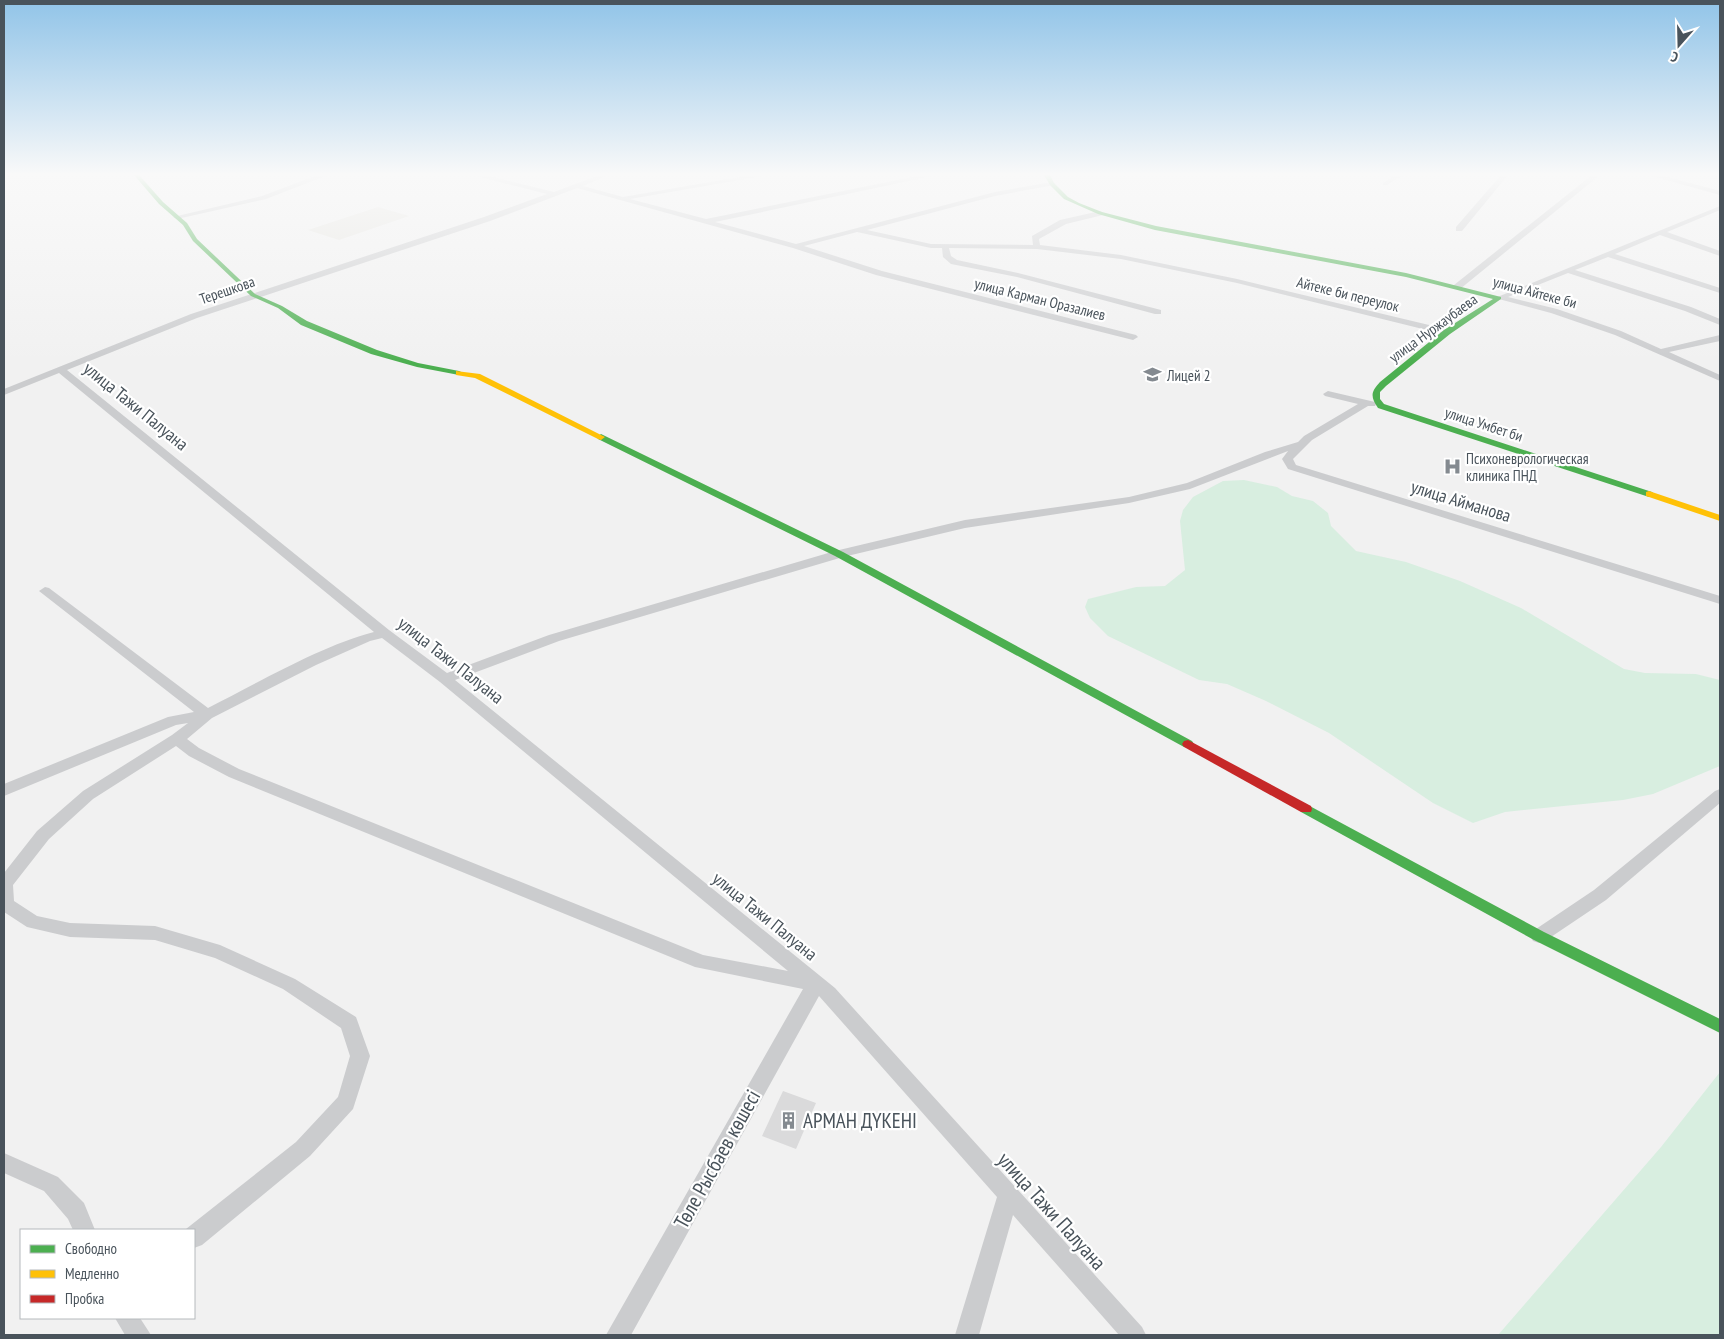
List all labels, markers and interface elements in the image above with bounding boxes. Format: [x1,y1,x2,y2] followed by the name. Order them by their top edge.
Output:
[1654,20,1704,70] north arrow
[1668,47,1681,67] text: С
[197,272,257,308] street label: Терешкова
[1295,272,1401,316] street label: Айтеке би переулок
[1491,272,1579,312] street label: улица Айтеке би
[973,274,1107,324] street label: улица Карман Оразалиев
[1385,290,1481,366] street label: улица Нуржаубаева
[79,357,193,455] street label: улица Тажи Палуана
[1143,365,1163,385] school or university icon: Лицей 2
[1166,366,1210,385] place label: Лицей 2
[1443,402,1525,446] street label: улица Умбет би
[1466,449,1589,485] place label: Психоневрологическая клиника ПНД
[1442,457,1462,477] hospital icon: Психоневрологическая клиника ПНД
[1408,475,1514,527] street label: улица Айманова
[393,611,509,709] street label: улица Тажи Палуана
[708,867,822,965] street label: улица Тажи Палуана
[668,1085,766,1233] street label: Төле Рысбаев көшесі
[803,1107,917,1134] place label: АРМАН ДҮКЕНІ
[779,1110,799,1130] building icon: АРМАН ДҮКЕНІ
[992,1146,1112,1276] street label: улица Тажи Палуана
[20,1229,195,1319] legend
[65,1239,117,1258] text: Свободно
[65,1264,119,1283] text: Медленно
[65,1289,104,1308] text: Пробка

